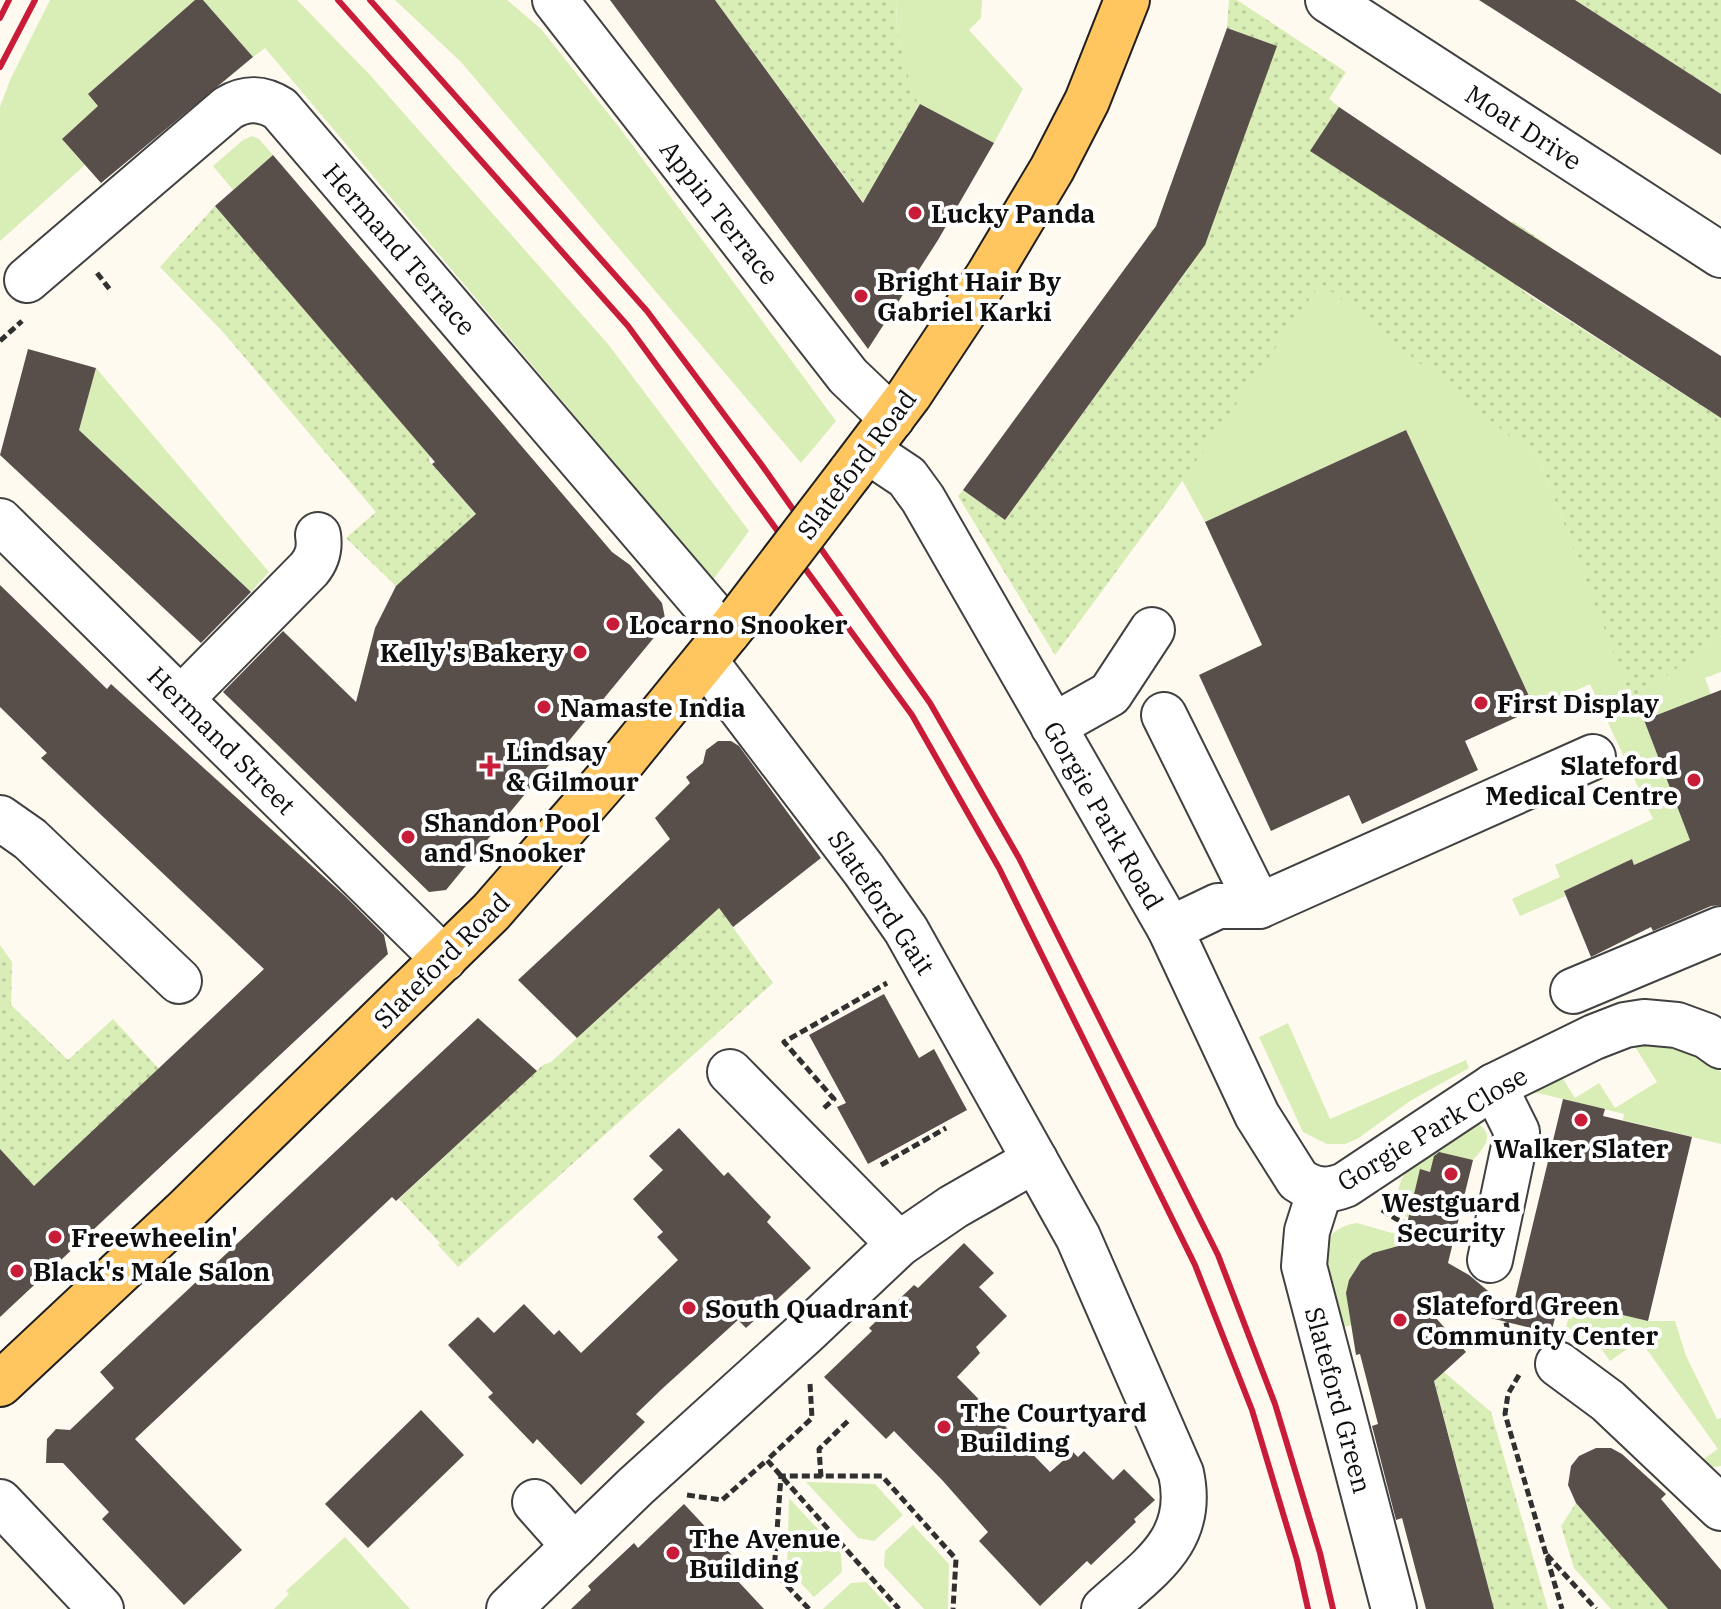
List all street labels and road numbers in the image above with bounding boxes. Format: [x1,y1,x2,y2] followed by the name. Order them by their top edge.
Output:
[1459,77,1589,177] street label: Moat Drive
[653,133,787,291] street label: Appin Terrace
[316,156,484,342] street label: Hermand Terrace
[789,382,923,546] street label: Slateford Road
[141,659,303,821] street label: Hermand Street
[1036,715,1172,915] street label: Gorgie Park Road
[821,823,943,981] street label: Slateford Gait
[366,885,516,1035] street label: Slateford Road
[1331,1058,1533,1198] street label: Gorgie Park Close
[1298,1303,1380,1497] street label: Slateford Green

